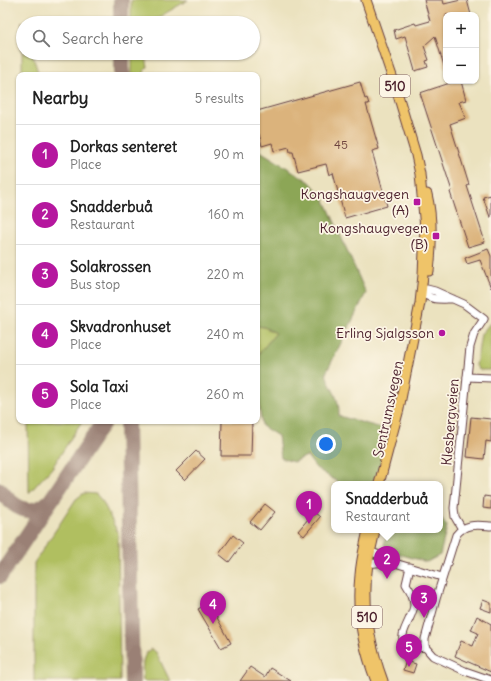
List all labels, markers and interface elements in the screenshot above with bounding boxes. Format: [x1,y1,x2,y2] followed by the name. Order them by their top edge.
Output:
[443,12,479,84] map controls
[443,12,479,48] button: +
[16,16,260,60] search box
[30,27,52,49] icon: search
[62,29,143,48] text: Search here
[443,48,479,84] button: −
[380,75,410,97] road number: 510
[32,87,88,109] text: Nearby
[195,90,244,107] text: 5 results
[70,137,177,156] text: Dorkas senteret
[334,137,348,152] house number: 45
[42,146,48,163] text: 1
[213,146,244,163] text: 90 m
[70,156,101,173] text: Place
[301,185,409,219] place label: Kongshaugvegen (A)
[70,197,153,216] text: Snadderbuå
[412,197,422,207] marker: Kongshaugvegen (A)
[41,206,49,223] text: 2
[208,206,244,223] text: 160 m
[70,216,135,233] text: Restaurant
[320,219,428,253] place label: Kongshaugvegen (B)
[431,231,441,241] marker: Kongshaugvegen (B)
[70,257,151,276] text: Solakrossen
[41,266,49,283] text: 3
[207,266,244,283] text: 220 m
[70,276,120,293] text: Bus stop
[70,317,171,336] text: Skvadronhuset
[336,324,434,342] place label: Erling Sjalgsson
[41,326,49,343] text: 4
[207,326,244,343] text: 240 m
[437,328,447,338] marker: Erling Sjalgsson
[70,336,101,353] text: Place
[369,359,407,459] street label: Sentrumsvegen
[70,377,128,396] text: Sola Taxi
[437,378,463,466] street label: Klesbergveien
[41,386,49,403] text: 5
[206,386,244,403] text: 260 m
[70,396,101,413] text: Place
[316,434,336,454] your location
[331,481,443,533] popup
[346,489,428,508] text: Snadderbuå
[296,491,322,524] pin: 1
[346,508,410,525] text: Restaurant
[374,546,400,579] pin: 2
[411,585,437,618] pin: 3
[200,591,226,624] pin: 4
[352,606,382,628] road number: 510
[396,634,422,667] pin: 5

